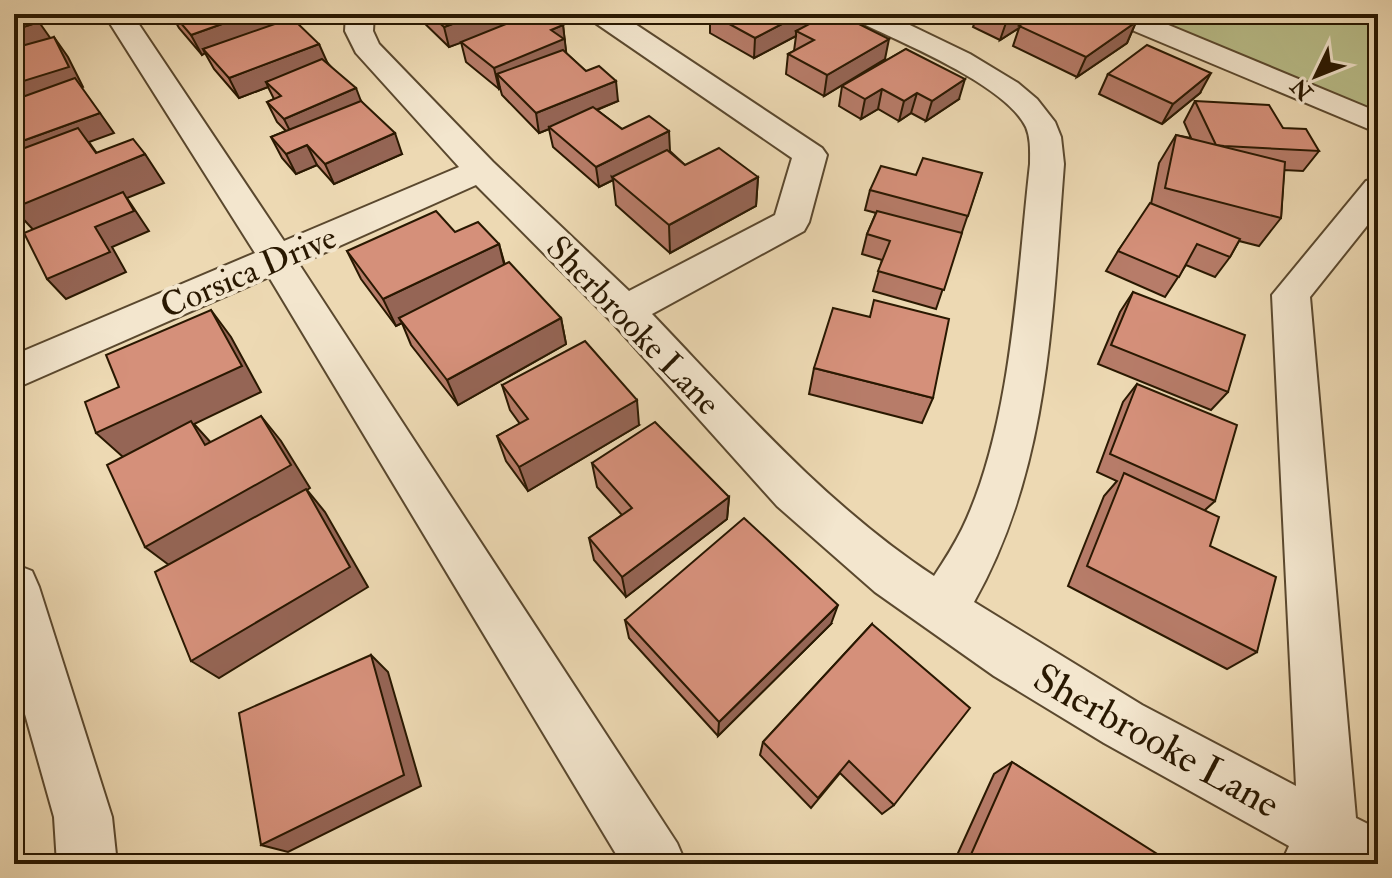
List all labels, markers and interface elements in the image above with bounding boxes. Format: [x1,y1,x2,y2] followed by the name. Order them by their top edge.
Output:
[1276,36,1356,116] north arrow
[1285,72,1320,106] text: N
[154,216,343,329] street label: Corsica Drive
[537,227,729,425] street label: Sherbrooke Lane
[1024,653,1288,830] street label: Sherbrooke Lane

